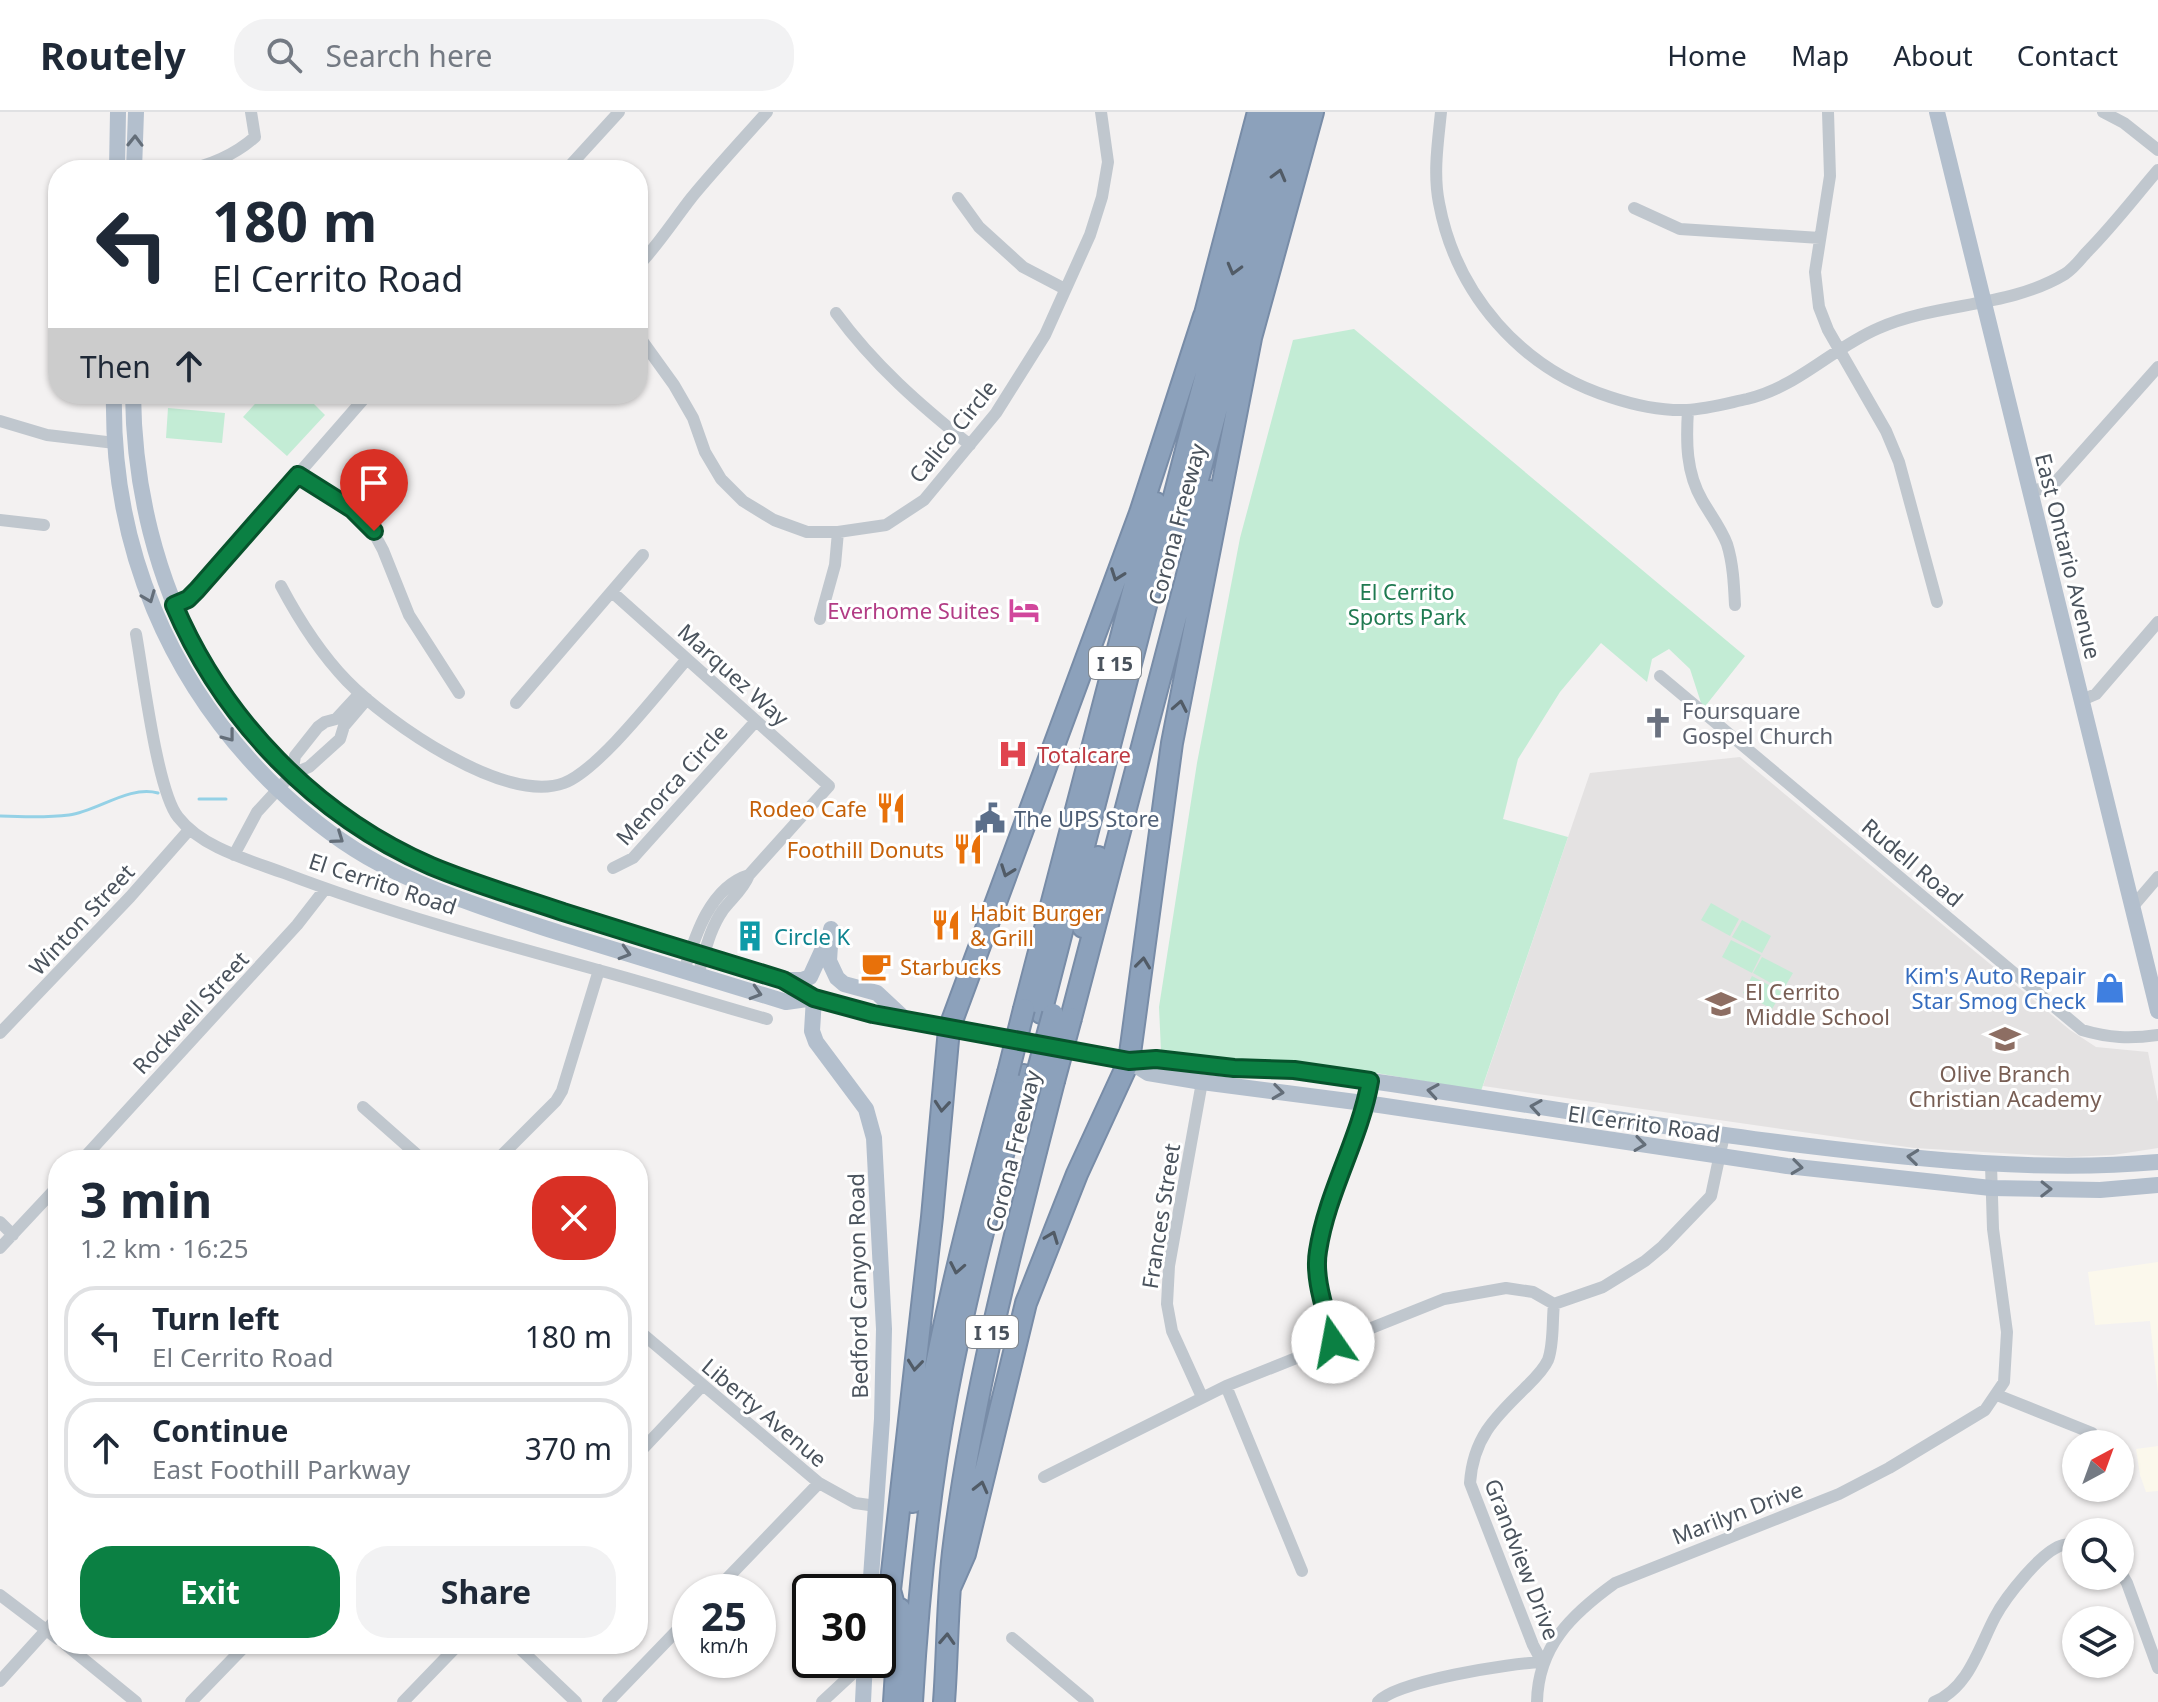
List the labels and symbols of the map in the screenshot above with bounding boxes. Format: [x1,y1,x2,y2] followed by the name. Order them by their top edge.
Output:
[126,134,144,147] one-way arrow
[1269,169,1286,183] one-way arrow
[1227,261,1244,275] one-way arrow
[901,373,1003,489] street label: Calico Circle
[1140,439,1212,608] street label: Corona Freeway
[340,449,408,531] pin
[2029,450,2109,662] street label: East Ontario Avenue
[1110,567,1126,581] one-way arrow
[1348,576,1467,631] park label: El Cerrito Sports Park
[139,589,156,603] one-way arrow
[1007,593,1041,627] hotel icon: Everhome Suites
[827,595,1000,625] place label: Everhome Suites
[672,616,797,732] street label: Marquez Way
[1089,647,1141,679] road number: I 15
[1682,695,1833,750] place label: Foursquare Gospel Church
[1170,699,1187,713] one-way arrow
[1641,706,1675,740] church icon: Foursquare Gospel Church
[609,717,733,851] street label: Menorca Circle
[219,727,233,742] one-way arrow
[996,737,1030,771] hospital icon: Totalcare
[1037,739,1131,769] place label: Totalcare
[874,791,908,825] restaurant icon: Rodeo Cafe
[749,793,867,823] place label: Rodeo Cafe
[973,801,1007,835] public building icon: The UPS Store
[1014,803,1160,833] place label: The UPS Store
[1856,811,1970,913] street label: Rudell Road
[329,828,343,843] one-way arrow
[951,832,985,866] restaurant icon: Foothill Donuts
[787,834,944,864] place label: Foothill Donuts
[305,845,461,921] street label: El Cerrito Road
[22,857,140,981] street label: Winton Street
[1000,864,1017,878] one-way arrow
[970,897,1103,952] place label: Habit Burger & Grill
[929,908,963,942] restaurant icon: Habit Burger & Grill
[733,919,767,953] building icon: Circle K
[774,921,851,951] place label: Circle K
[125,944,255,1080] street label: Rockwell Street
[618,944,632,960] one-way arrow
[859,949,893,983] cafe icon: Starbucks
[900,951,1001,981] place label: Starbucks
[1135,956,1152,969] one-way arrow
[1904,960,2086,1015] place label: Kim's Auto Repair Star Smog Check
[2093,971,2127,1005] shop icon: Kim's Auto Repair Star Smog Check
[1745,976,1890,1031] place label: El Cerrito Middle School
[748,984,762,1000] one-way arrow
[1704,987,1738,1021] school or university icon: El Cerrito Middle School
[1988,1022,2022,1056] school or university icon: Olive Branch Christian Academy
[1909,1058,2102,1113] place label: Olive Branch Christian Academy
[977,1066,1047,1235] street label: Corona Freeway
[1271,1083,1284,1100] one-way arrow
[1427,1083,1440,1100] one-way arrow
[1566,1097,1722,1149] street label: El Cerrito Road
[1529,1099,1543,1116] one-way arrow
[934,1100,951,1113] one-way arrow
[1633,1135,1647,1152] one-way arrow
[1134,1141,1186,1291] street label: Frances Street
[1906,1149,1919,1166] one-way arrow
[1791,1159,1804,1176] one-way arrow
[840,1173,874,1399] street label: Bedford Canyon Road
[2040,1180,2053,1197] one-way arrow
[1042,1231,1059,1245] one-way arrow
[949,1260,966,1274] one-way arrow
[1291,1300,1375,1384] position arrow
[966,1316,1018,1348] road number: I 15
[696,1351,834,1473] street label: Liberty Avenue
[907,1359,924,1372] one-way arrow
[2062,1430,2134,1502] north arrow
[1667,1473,1807,1551] street label: Marilyn Drive
[1478,1474,1568,1644] street label: Grandview Drive
[972,1480,989,1494] one-way arrow
[792,1574,896,1678] speed limit sign: 30
[938,1632,955,1645] one-way arrow

